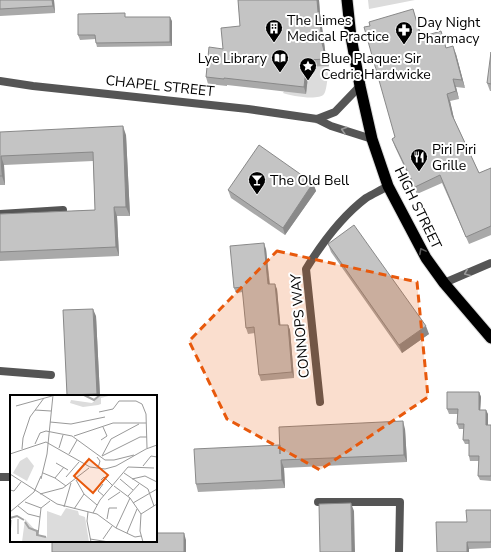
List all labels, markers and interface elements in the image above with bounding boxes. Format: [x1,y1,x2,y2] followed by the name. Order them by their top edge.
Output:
[287,11,389,46] place label: The Limes Medical Practice
[417,13,480,48] place label: Day Night Pharmacy
[264,18,284,43] building icon: The Limes Medical Practice
[394,20,414,45] pharmacy icon: Day Night Pharmacy
[270,48,290,73] library icon: Lye Library
[198,49,268,68] place label: Lye Library
[321,49,431,84] place label: Blue Plaque: Sir Cedric Hardwicke
[298,56,318,81] place icon: Blue Plaque: Sir Cedric Hardwicke
[105,71,216,101] street label: CHAPEL STREET
[341,126,348,135] one-way arrow
[432,140,476,175] place label: Piri Piri Grille
[409,147,429,172] restaurant icon: Piri Piri Grille
[390,164,446,253] street label: HIGH STREET
[247,170,267,195] bar icon: The Old Bell
[270,171,350,190] place label: The Old Bell
[420,248,427,255] one-way arrow
[464,269,471,277] one-way arrow
[286,272,314,379] street label: CONNOPS WAY
[10,395,157,542] inset map

